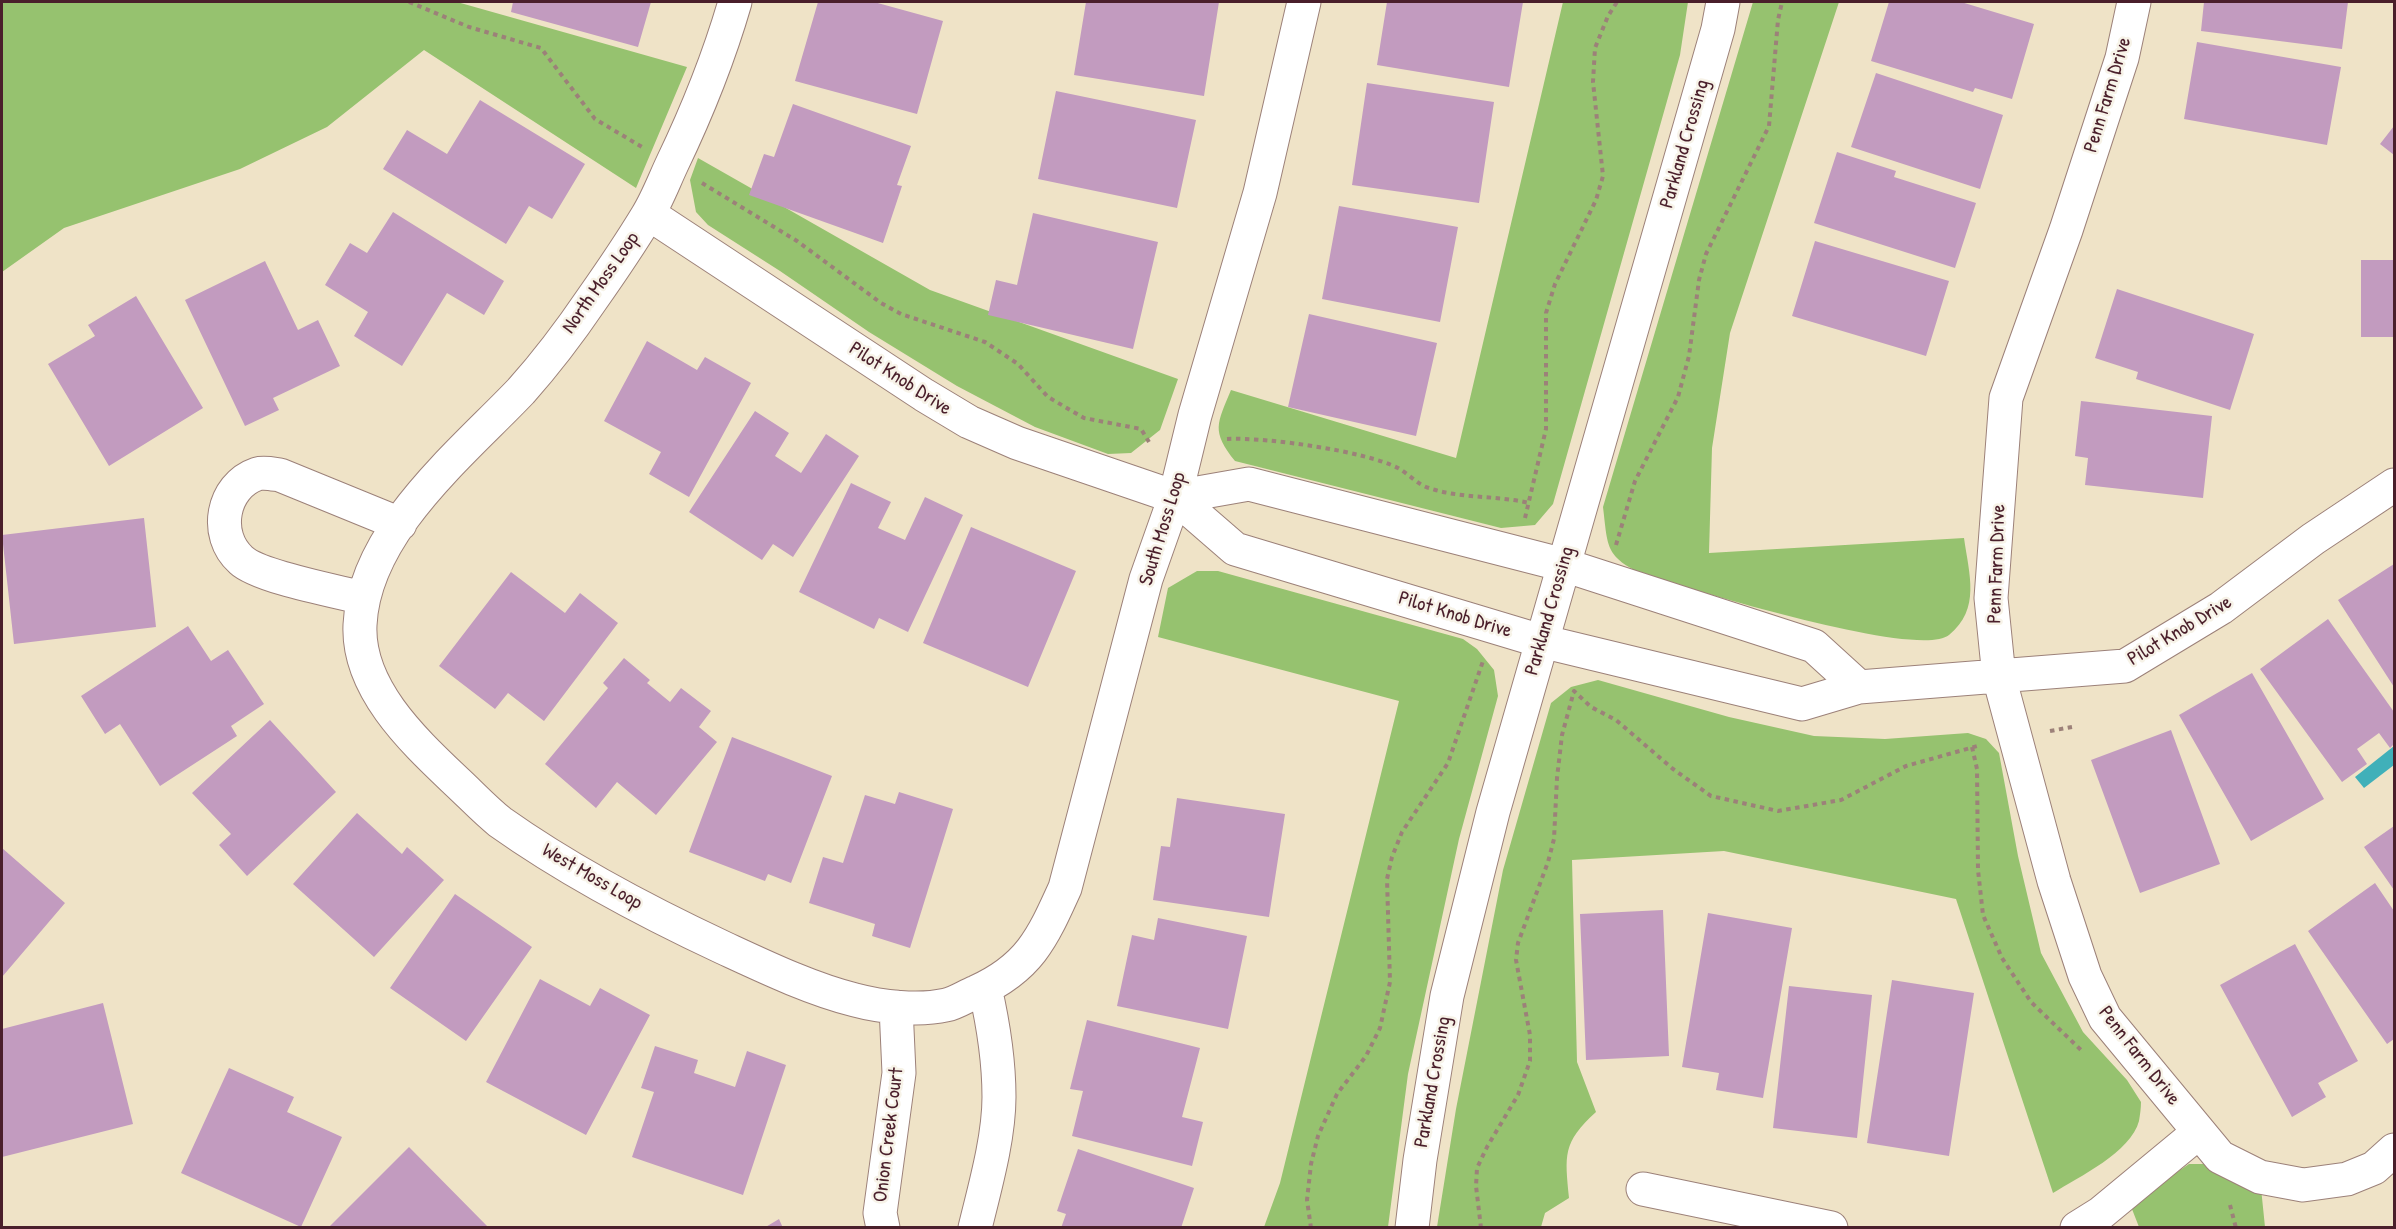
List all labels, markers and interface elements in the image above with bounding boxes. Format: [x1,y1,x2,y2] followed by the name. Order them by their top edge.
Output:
[2079,35,2137,155] street label: Penn Farm Drive
[1655,77,1715,211] street label: Parkland Crossing
[557,228,645,338] street label: North Moss Loop
[844,337,956,421] street label: Pilot Knob Drive
[1134,469,1192,589] street label: South Moss Loop
[1983,504,2011,624] street label: Penn Farm Drive
[1520,544,1580,678] street label: Parkland Crossing
[1396,586,1514,644] street label: Pilot Knob Drive
[2124,591,2236,671] street label: Pilot Knob Drive
[538,839,646,915] street label: West Moss Loop
[2093,1002,2185,1110] street label: Penn Farm Drive
[1410,1015,1456,1149] street label: Parkland Crossing
[869,1066,909,1204] street label: Onion Creek Court

